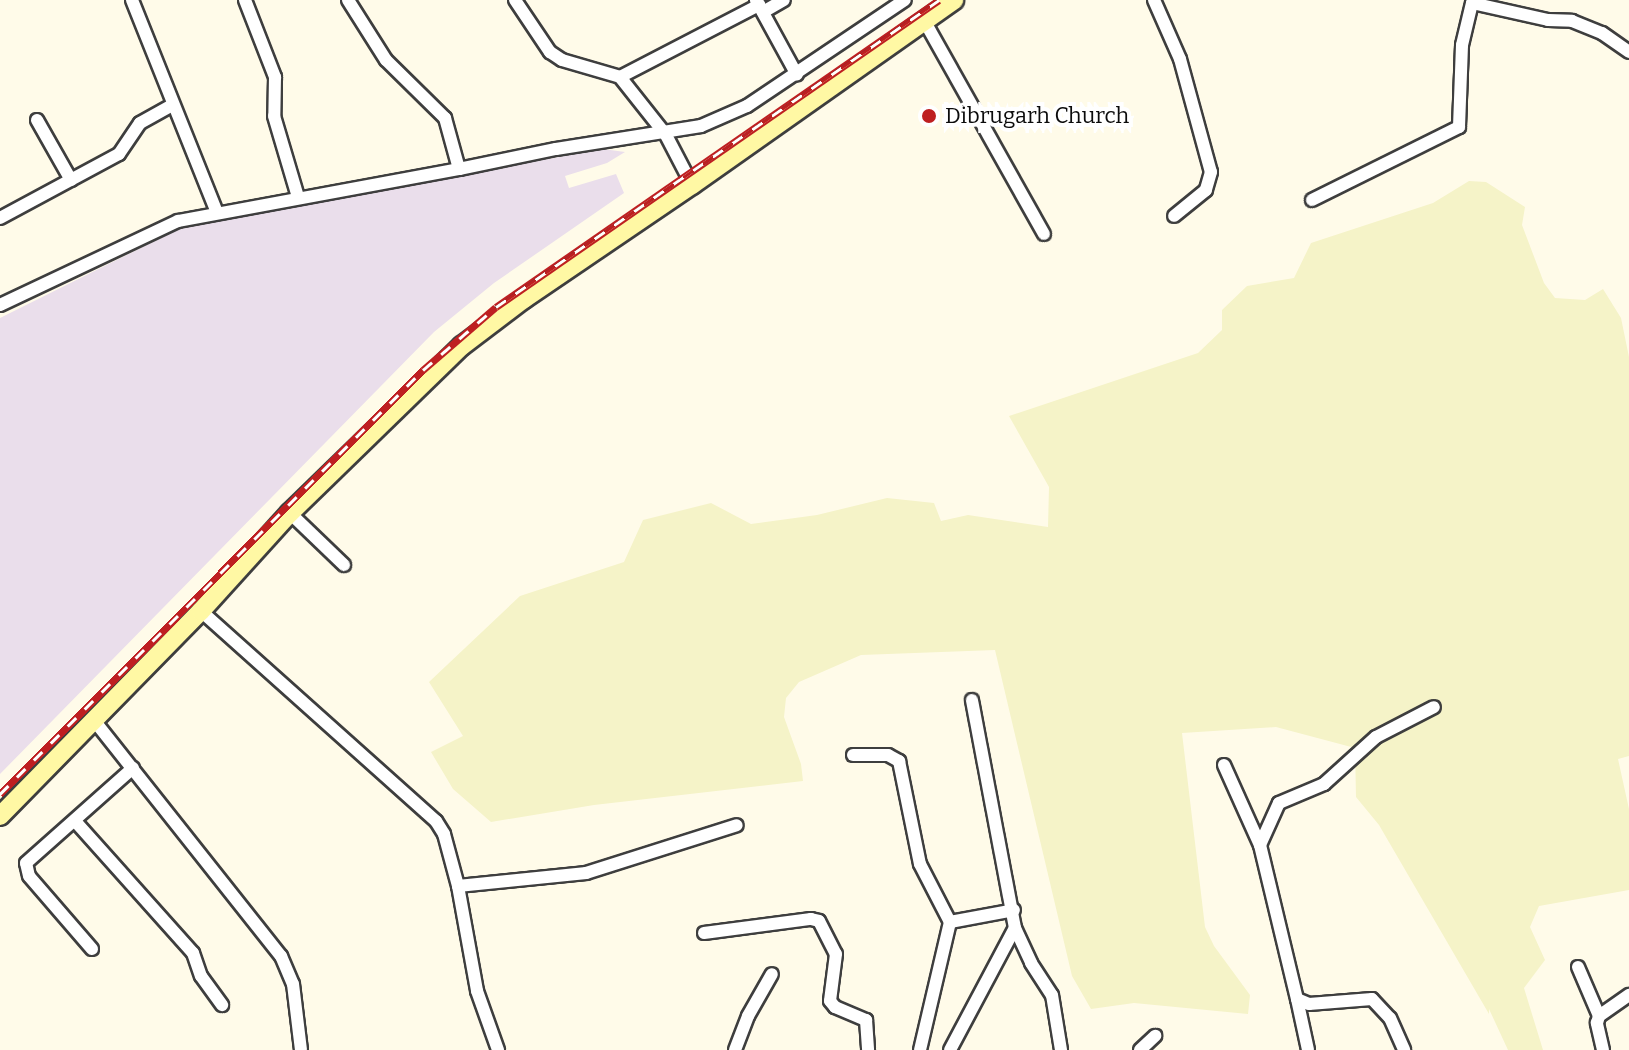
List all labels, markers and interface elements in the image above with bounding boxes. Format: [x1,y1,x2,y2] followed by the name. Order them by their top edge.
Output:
[945,103,1129,129] place label: Dibrugarh Church
[920,107,938,125] marker: Dibrugarh Church

